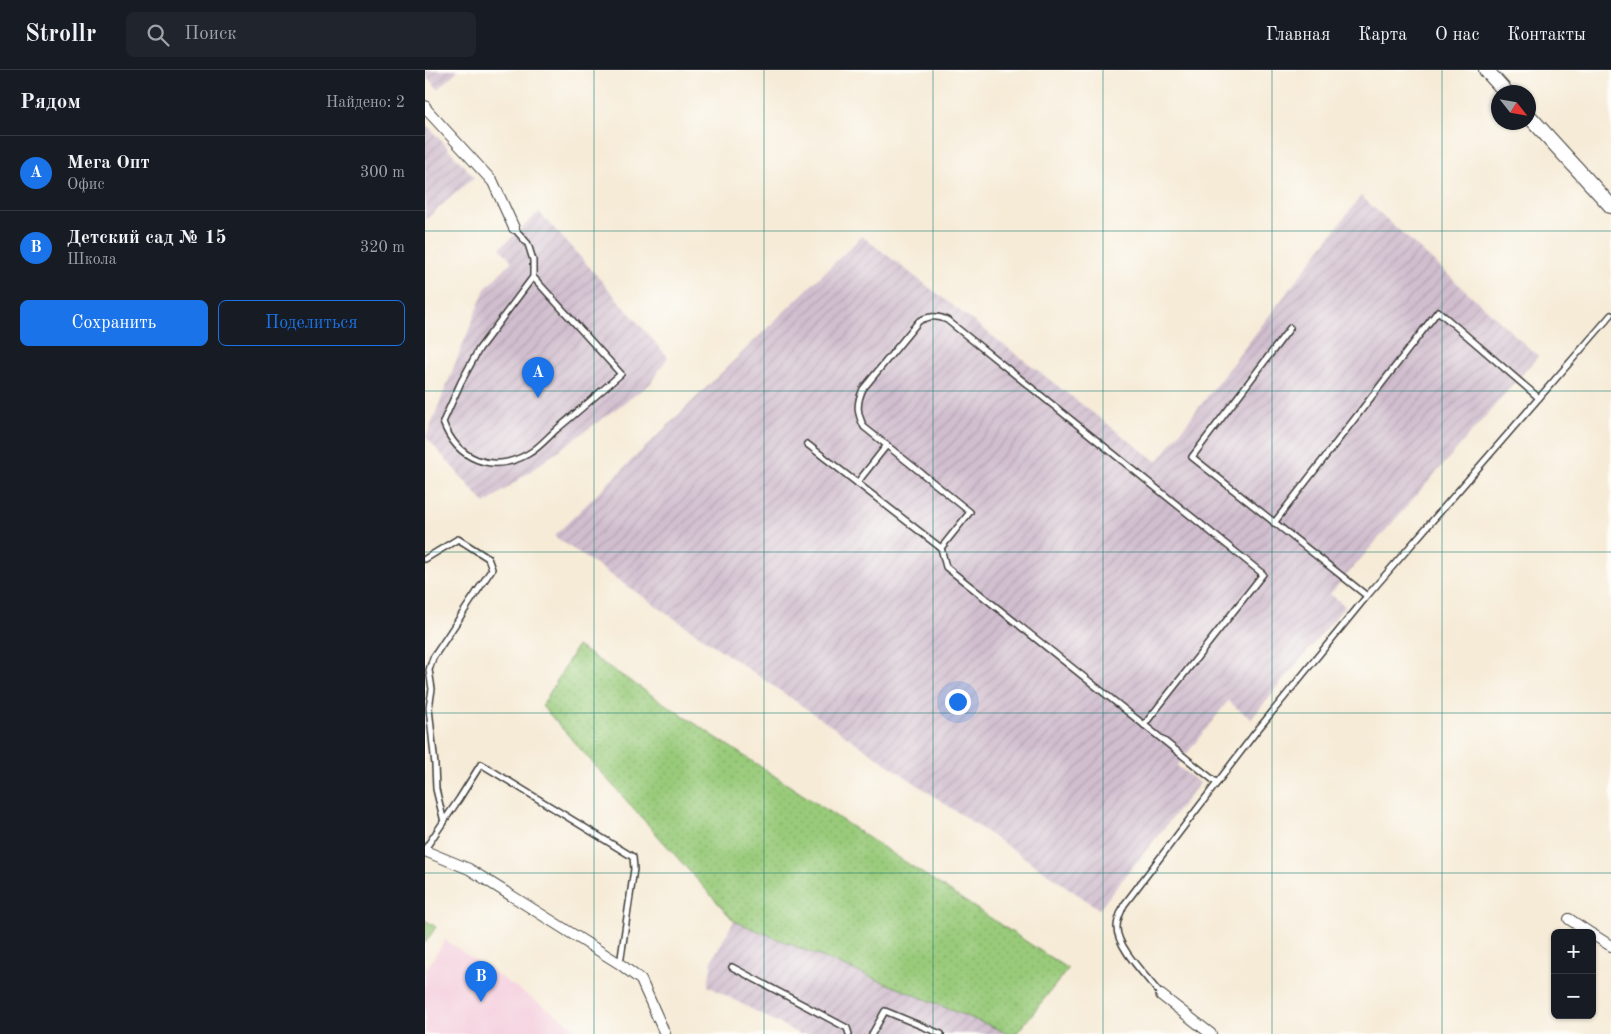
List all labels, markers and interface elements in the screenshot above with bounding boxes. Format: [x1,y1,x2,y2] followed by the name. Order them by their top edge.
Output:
[126,12,476,57] search box
[144,21,172,49] icon: search
[25,23,96,47] text: Strollr
[184,25,237,44] text: Поиск
[1266,26,1330,44] text: Главная
[1358,26,1407,44] text: Карта
[1435,26,1479,44] text: О нас
[1507,26,1586,44] text: Контакты
[1491,85,1536,130] north arrow
[20,92,81,113] text: Рядом
[326,95,405,111] text: Найдено: 2
[67,154,150,173] text: Мега Опт
[30,165,42,181] text: A
[360,165,405,181] text: 300 m
[67,177,104,193] text: Офис
[67,229,227,248] text: Детский сад № 15
[30,240,42,256] text: B
[360,240,405,256] text: 320 m
[67,252,117,268] text: Школа
[20,300,208,346] button: Сохранить
[218,300,405,346] button: Поделиться
[522,357,554,398] pin: A
[945,689,971,715] your location
[1551,929,1596,1019] map controls
[1551,929,1596,974] button: +
[465,961,497,1002] pin: B
[1551,974,1596,1019] button: −

